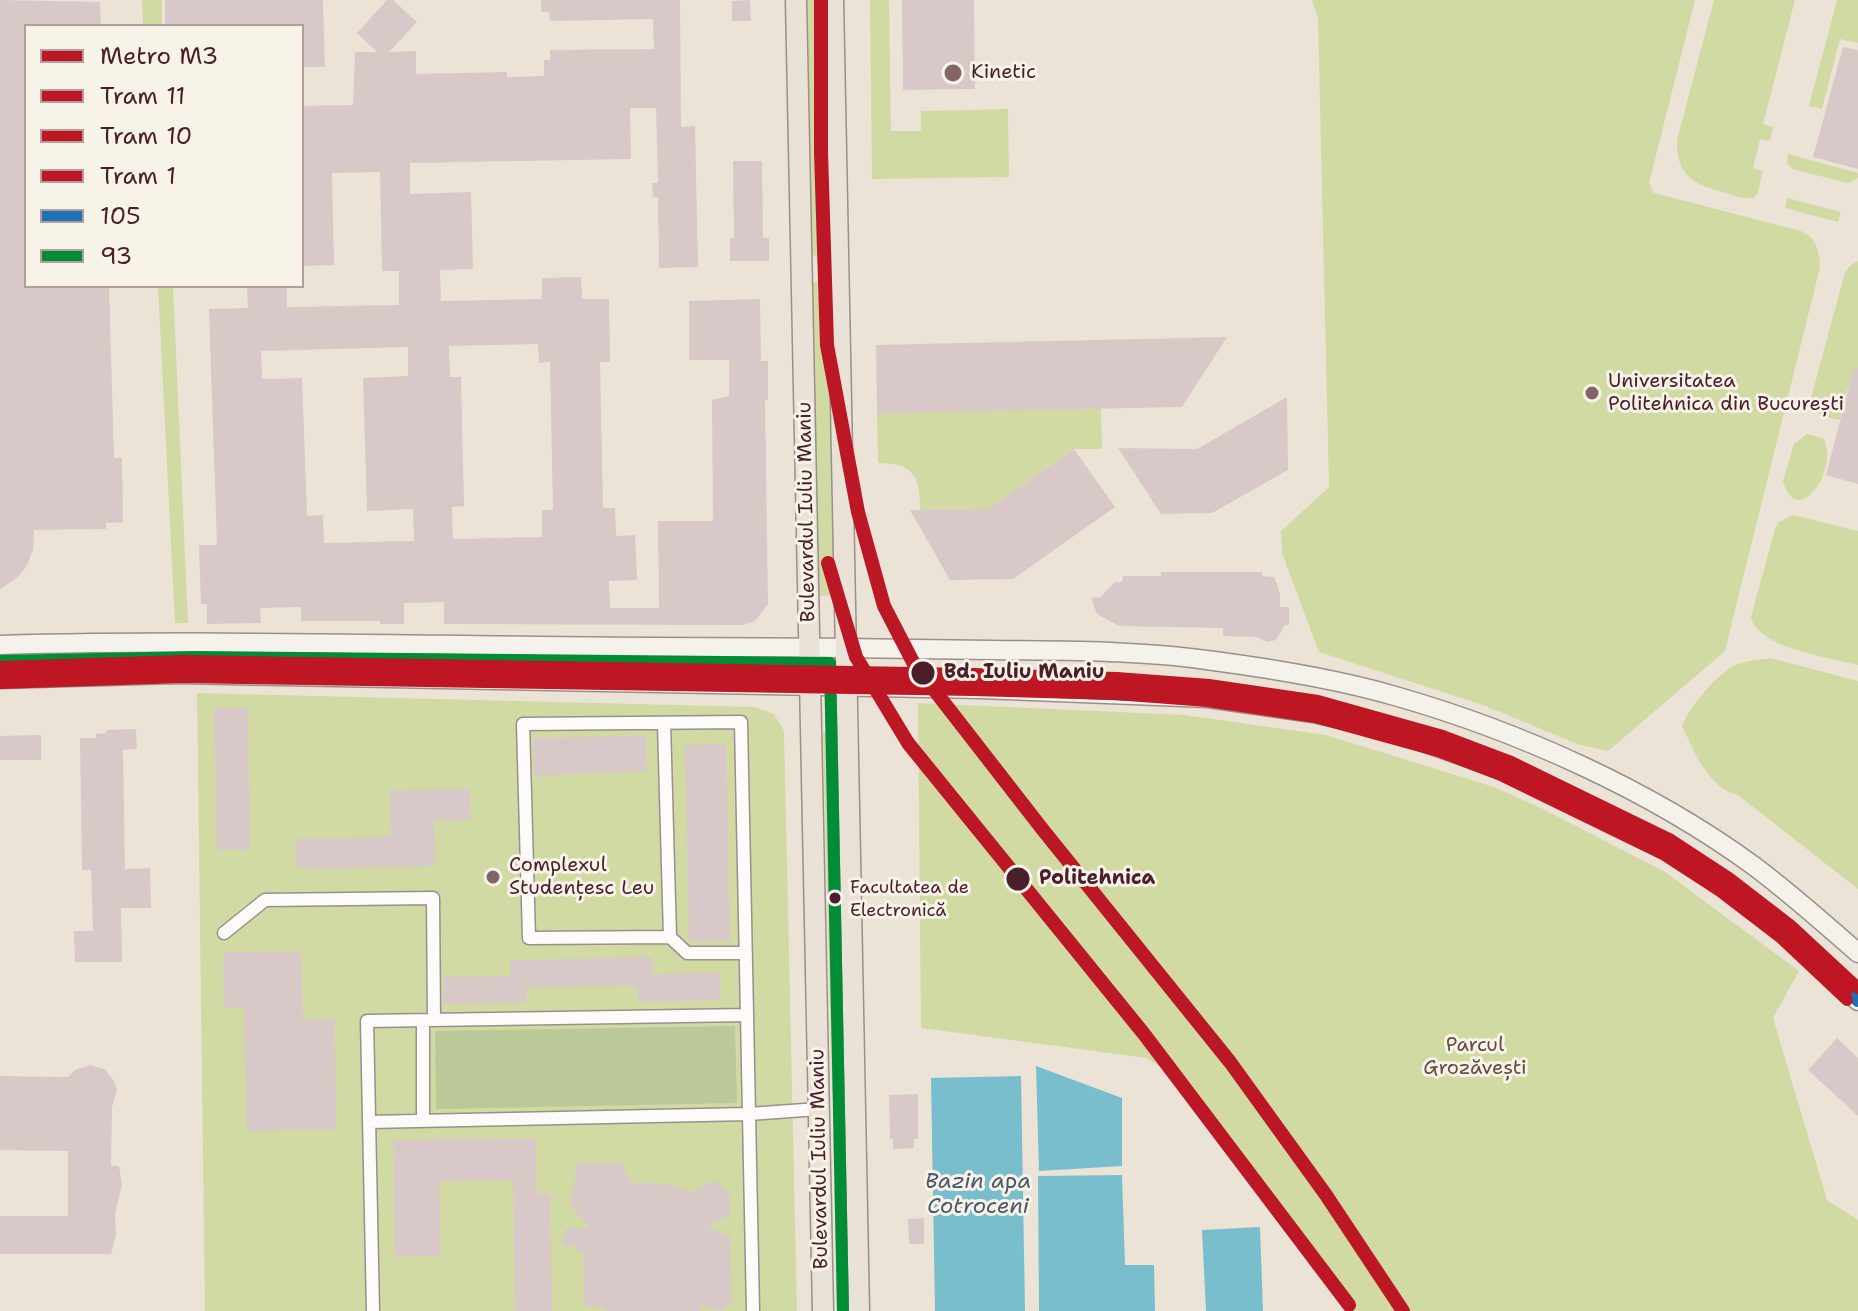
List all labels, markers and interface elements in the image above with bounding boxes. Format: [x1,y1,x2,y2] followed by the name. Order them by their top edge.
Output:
[24,24,304,288] legend
[100,40,218,72] text: Metro M3
[971,61,1036,85] place label: Kinetic
[942,62,964,84] marker: Kinetic
[100,80,185,112] text: Tram 11
[100,120,192,152] text: Tram 10
[100,160,176,192] text: Tram 1
[100,200,141,232] text: 105
[100,240,132,272] text: 93
[1608,370,1844,417] place label: Universitatea Politehnica din București
[1583,384,1601,402] marker: Universitatea Politehnica din București
[793,402,821,622] street label: Bulevardul Iuliu Maniu
[909,659,937,687] marker: Bd. Iuliu Maniu
[944,661,1104,685] place label: Bd. Iuliu Maniu
[509,854,654,901] place label: Complexul Studențesc Leu
[1004,865,1032,893] marker: Politehnica
[1039,867,1155,891] place label: Politehnica
[484,868,502,886] marker: Complexul Studențesc Leu
[850,877,969,920] place label: Facultatea de Electronică
[827,890,843,906] marker: Facultatea de Electronică
[1423,1034,1527,1081] park label: Parcul Grozăvești
[806,1049,834,1269] street label: Bulevardul Iuliu Maniu
[925,1169,1031,1220] water label: Bazin apa Cotroceni

